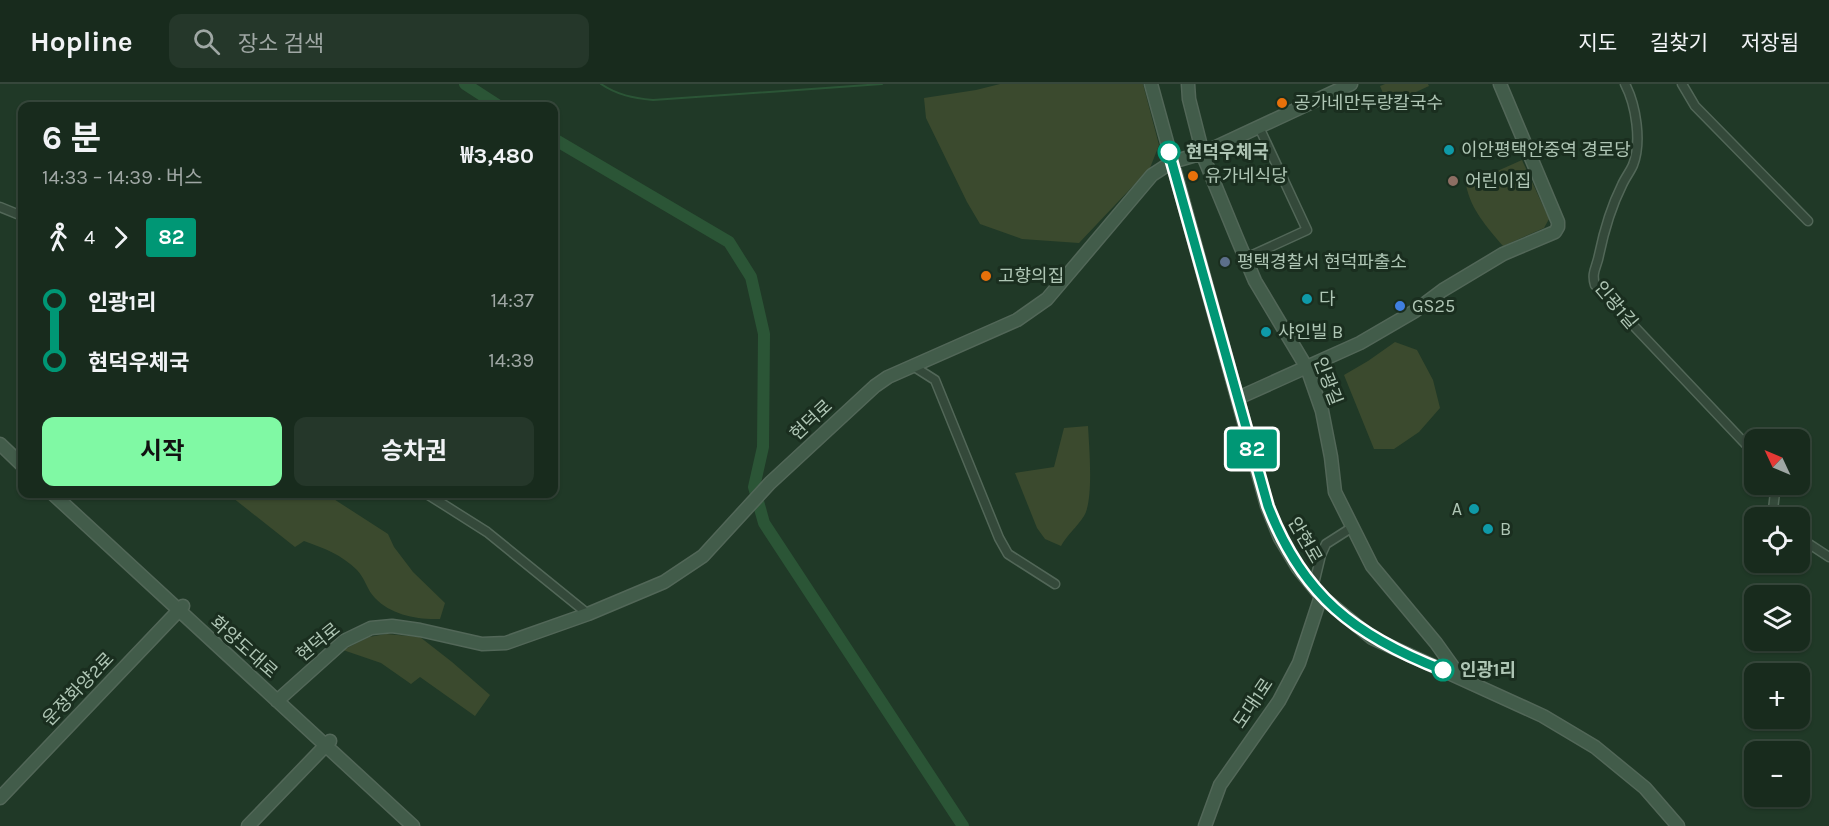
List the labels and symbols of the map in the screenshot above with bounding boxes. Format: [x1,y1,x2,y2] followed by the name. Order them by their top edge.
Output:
[1294,92,1443,114] place label: 공가네만두랑칼국수
[1275,96,1289,110] marker: 공가네만두랑칼국수
[1461,139,1631,161] place label: 이안평택안중역 경로당
[1158,141,1180,163] marker: 현덕우체국
[1186,141,1269,163] place label: 현덕우체국
[1442,143,1456,157] marker: 이안평택안중역 경로당
[1205,165,1288,187] place label: 유가네식당
[1186,169,1200,183] marker: 유가네식당
[1465,170,1531,192] place label: 어린이집
[1446,174,1460,188] marker: 어린이집
[1237,251,1407,273] place label: 평택경찰서 현덕파출소
[1218,255,1232,269] marker: 평택경찰서 현덕파출소
[998,265,1064,287] place label: 고향의집
[979,269,993,283] marker: 고향의집
[1590,277,1642,333] street label: 인광1길
[1319,288,1336,310] place label: 다
[1300,292,1314,306] marker: 다
[1412,295,1455,317] place label: GS25
[1393,299,1407,313] marker: GS25
[1278,321,1343,343] place label: 샤인빌 B
[1259,325,1273,339] marker: 샤인빌 B
[1309,354,1347,408] street label: 인광길
[785,395,837,445] street label: 현덕로
[1744,429,1810,495] north arrow
[1225,430,1279,469] line badge: 82
[1452,498,1462,520] place label: A
[1467,502,1481,516] marker: A
[1283,513,1327,567] street label: 안현로
[1500,518,1511,540] place label: B
[1481,522,1495,536] marker: B
[206,611,282,683] street label: 화양도대로
[292,618,344,666] street label: 현덕로
[38,648,118,730] street label: 운정화양2로
[1432,659,1454,681] marker: 인광1리
[1460,659,1516,681] place label: 인광1리
[1228,674,1278,732] street label: 도대1로

